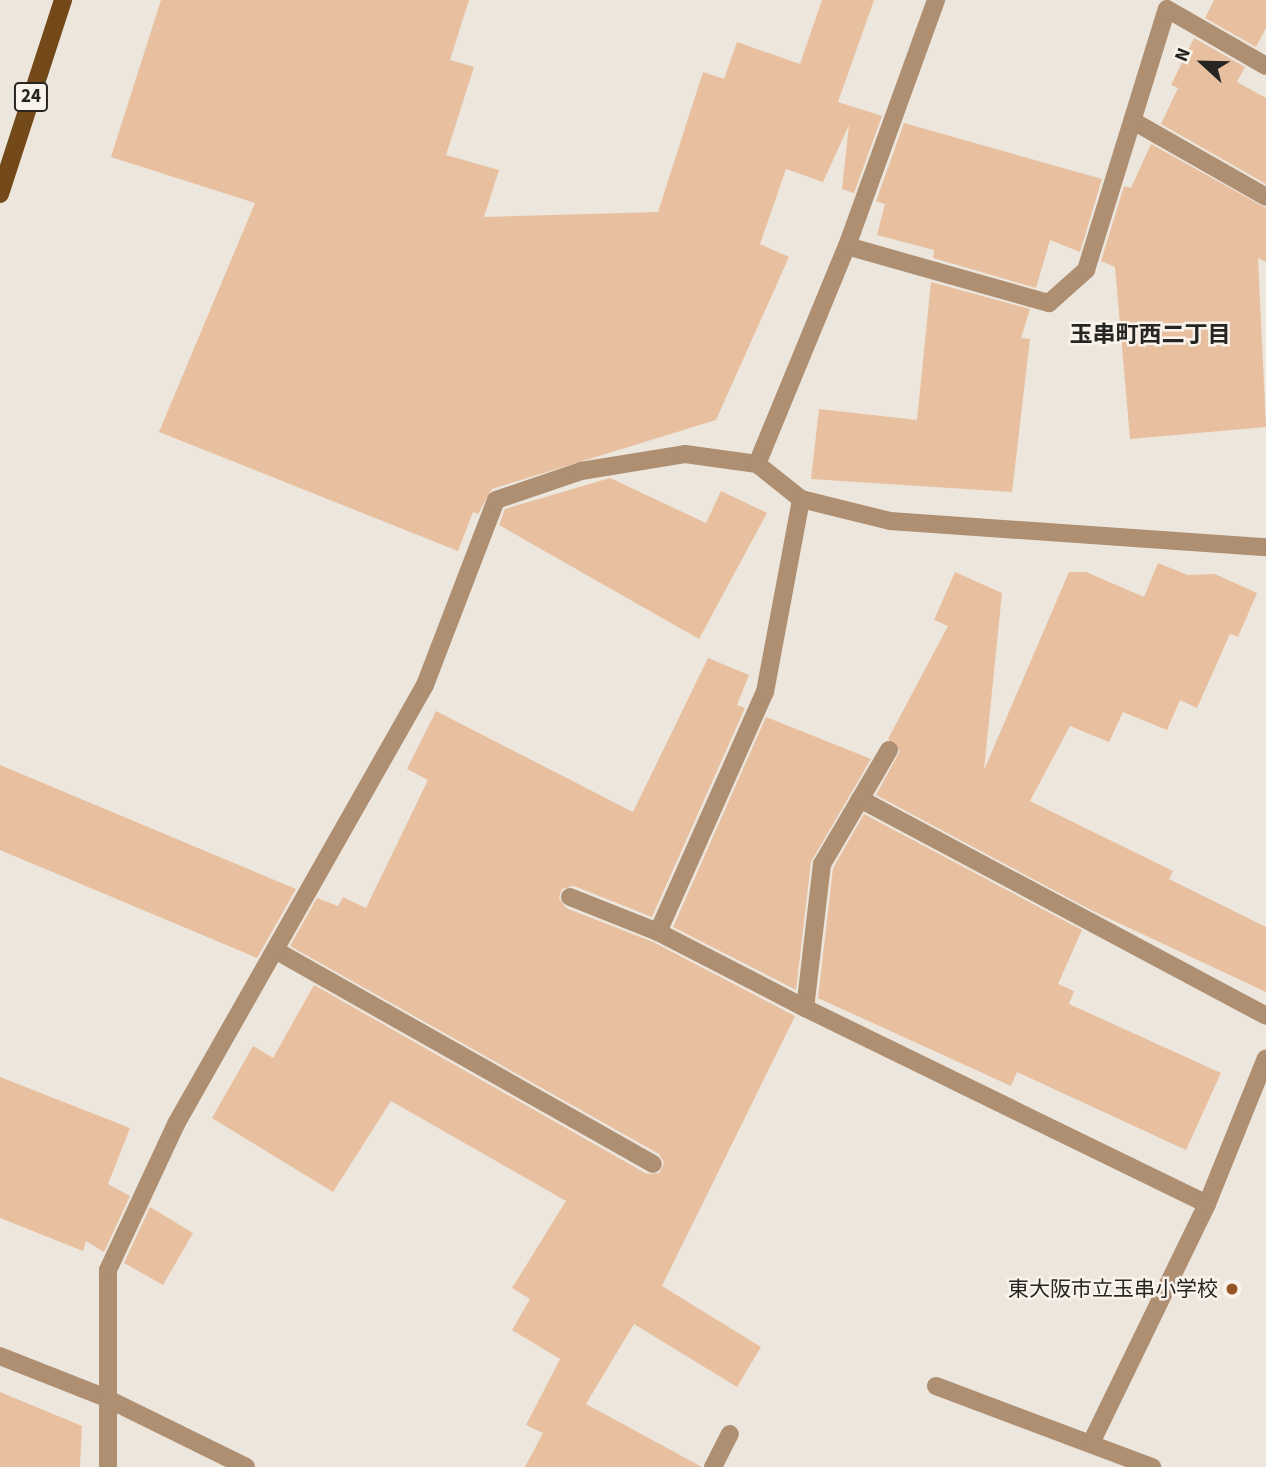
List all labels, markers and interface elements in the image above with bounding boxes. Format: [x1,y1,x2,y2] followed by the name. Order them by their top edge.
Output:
[1168,28,1238,98] north arrow
[1168,44,1198,66] text: N
[14,82,48,113] road number: 24
[1070,321,1230,349] district label: 玉串町西二丁目
[1008,1276,1218,1302] place label: 東大阪市立玉串小学校
[1224,1281,1240,1297] marker: 東大阪市立玉串小学校

